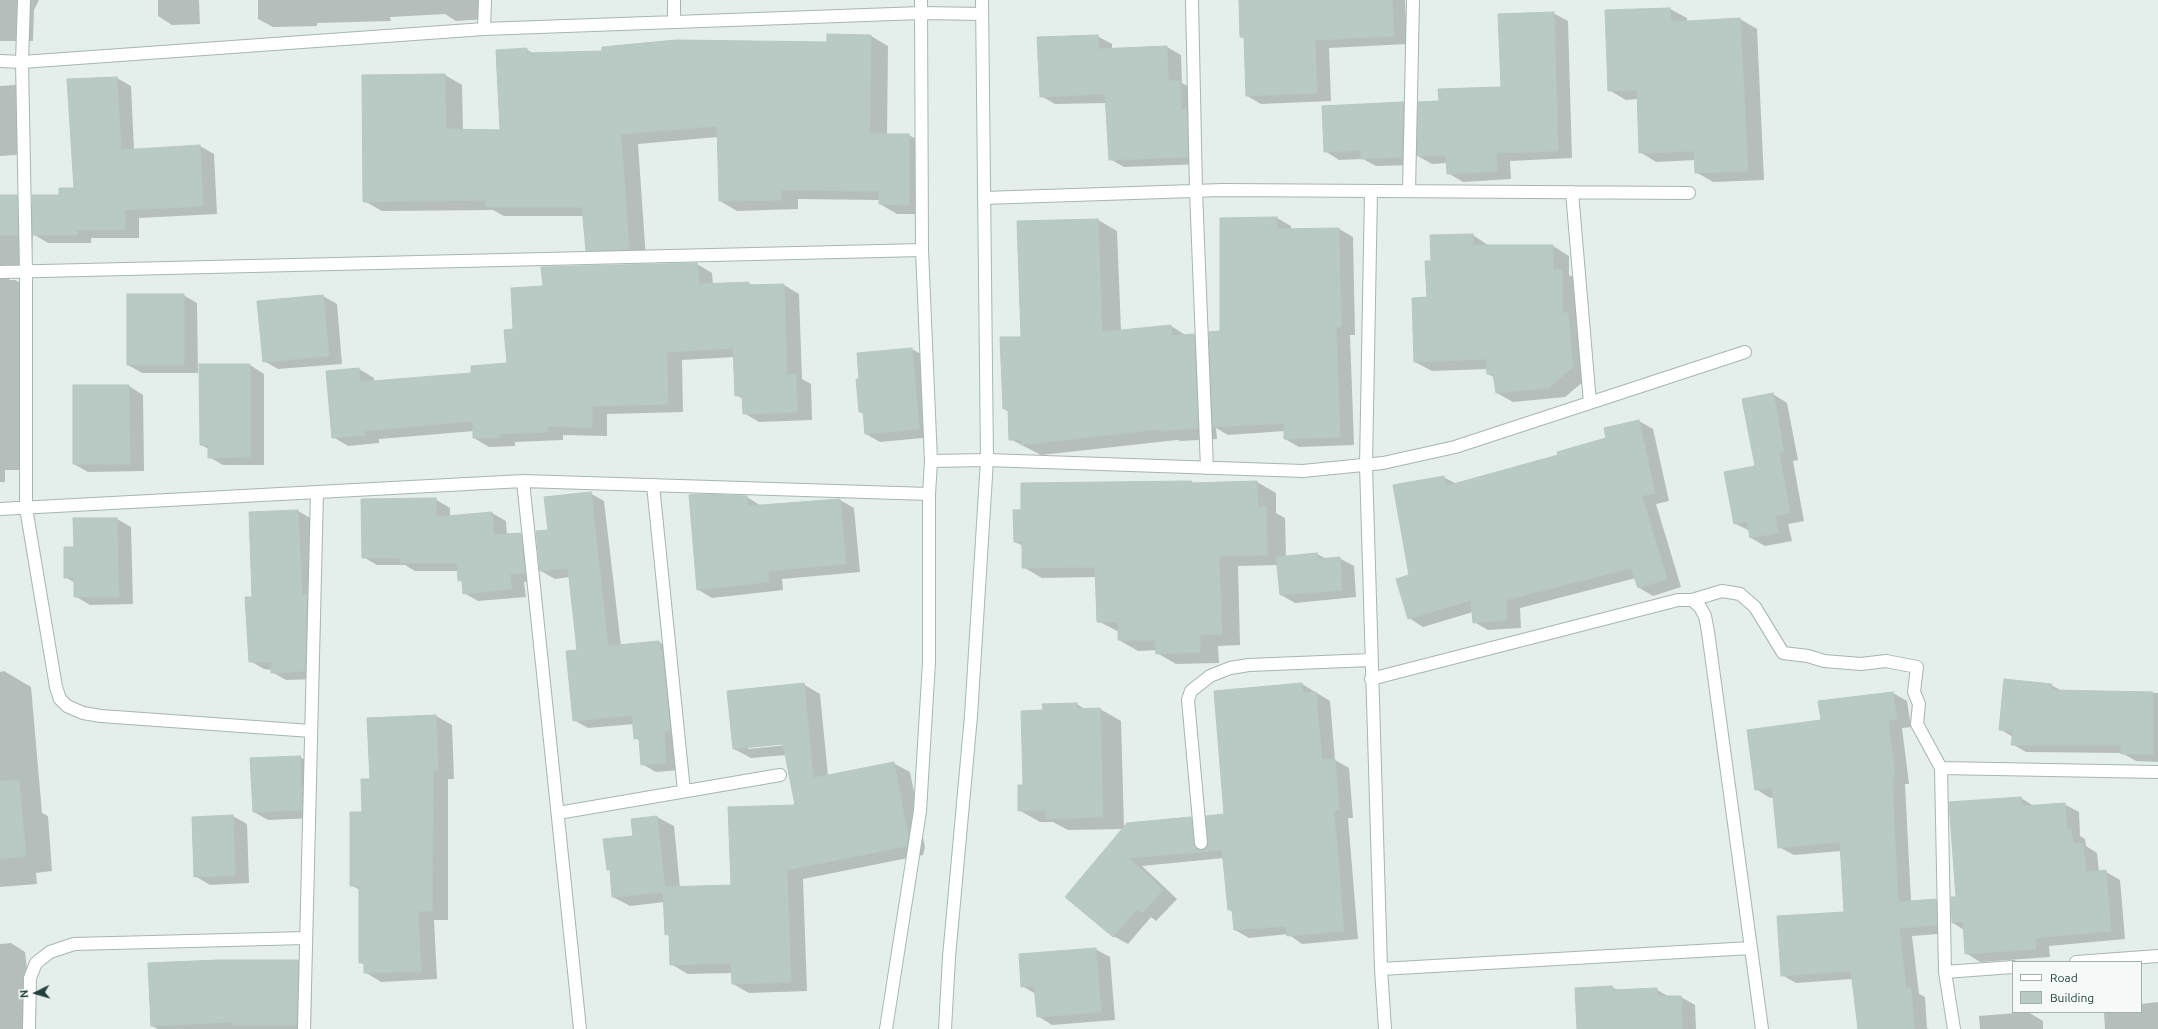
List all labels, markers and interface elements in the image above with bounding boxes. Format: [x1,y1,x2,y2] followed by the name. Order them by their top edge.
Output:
[2012,961,2142,1013] legend
[2050,971,2078,984] text: Road
[16,973,56,1013] north arrow
[18,989,30,999] text: N
[2050,991,2094,1004] text: Building

